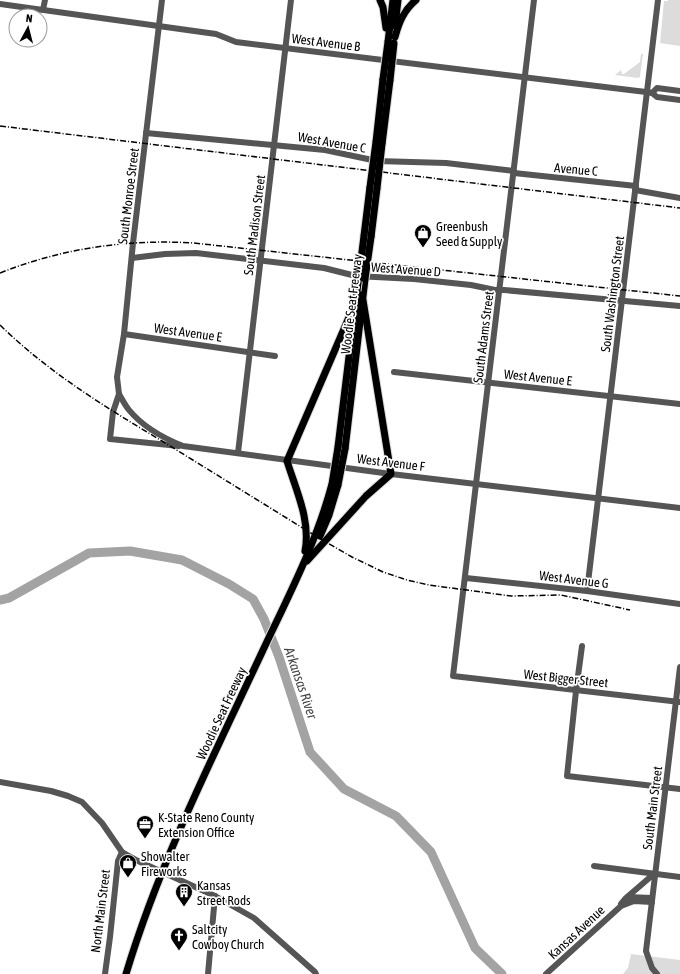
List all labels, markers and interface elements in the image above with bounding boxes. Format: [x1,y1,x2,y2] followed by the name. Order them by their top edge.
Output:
[8,8,48,48] north arrow
[25,12,33,24] text: N
[291,31,362,54] street label: West Avenue B
[297,129,367,156] street label: West Avenue C
[115,147,142,245] street label: South Monroe Street
[554,160,598,179] street label: Avenue C
[241,174,268,276] street label: South Madison Street
[436,219,503,249] place label: Greenbush Seed & Supply
[413,223,433,248] shop icon: Greenbush Seed & Supply
[598,235,627,353] street label: South Washington Street
[338,253,365,355] street label: Woodie Seat Freeway
[370,260,441,279] street label: West Avenue D
[470,290,497,384] street label: South Adams Street
[153,320,223,345] street label: West Avenue E
[503,366,573,389] street label: West Avenue E
[356,451,426,474] street label: West Avenue F
[538,568,610,591] street label: West Avenue G
[281,644,321,722] water label: Arkansas River
[193,664,250,762] street label: Woodie Seat Freeway
[523,667,609,690] street label: West Bigger Street
[640,765,665,851] street label: South Main Street
[158,810,255,840] place label: K-State Reno County Extension Office
[135,814,155,839] office icon: K-State Reno County Extension Office
[141,849,189,879] place label: Showalter Fireworks
[118,853,138,878] shop icon: Showalter Fireworks
[88,868,113,953] street label: North Main Street
[197,878,251,908] place label: Kansas Street Rods
[174,882,194,907] building icon: Kansas Street Rods
[545,902,608,962] street label: Kansas Avenue
[192,922,264,952] place label: Saltcity Cowboy Church
[169,926,189,951] church icon: Saltcity Cowboy Church

